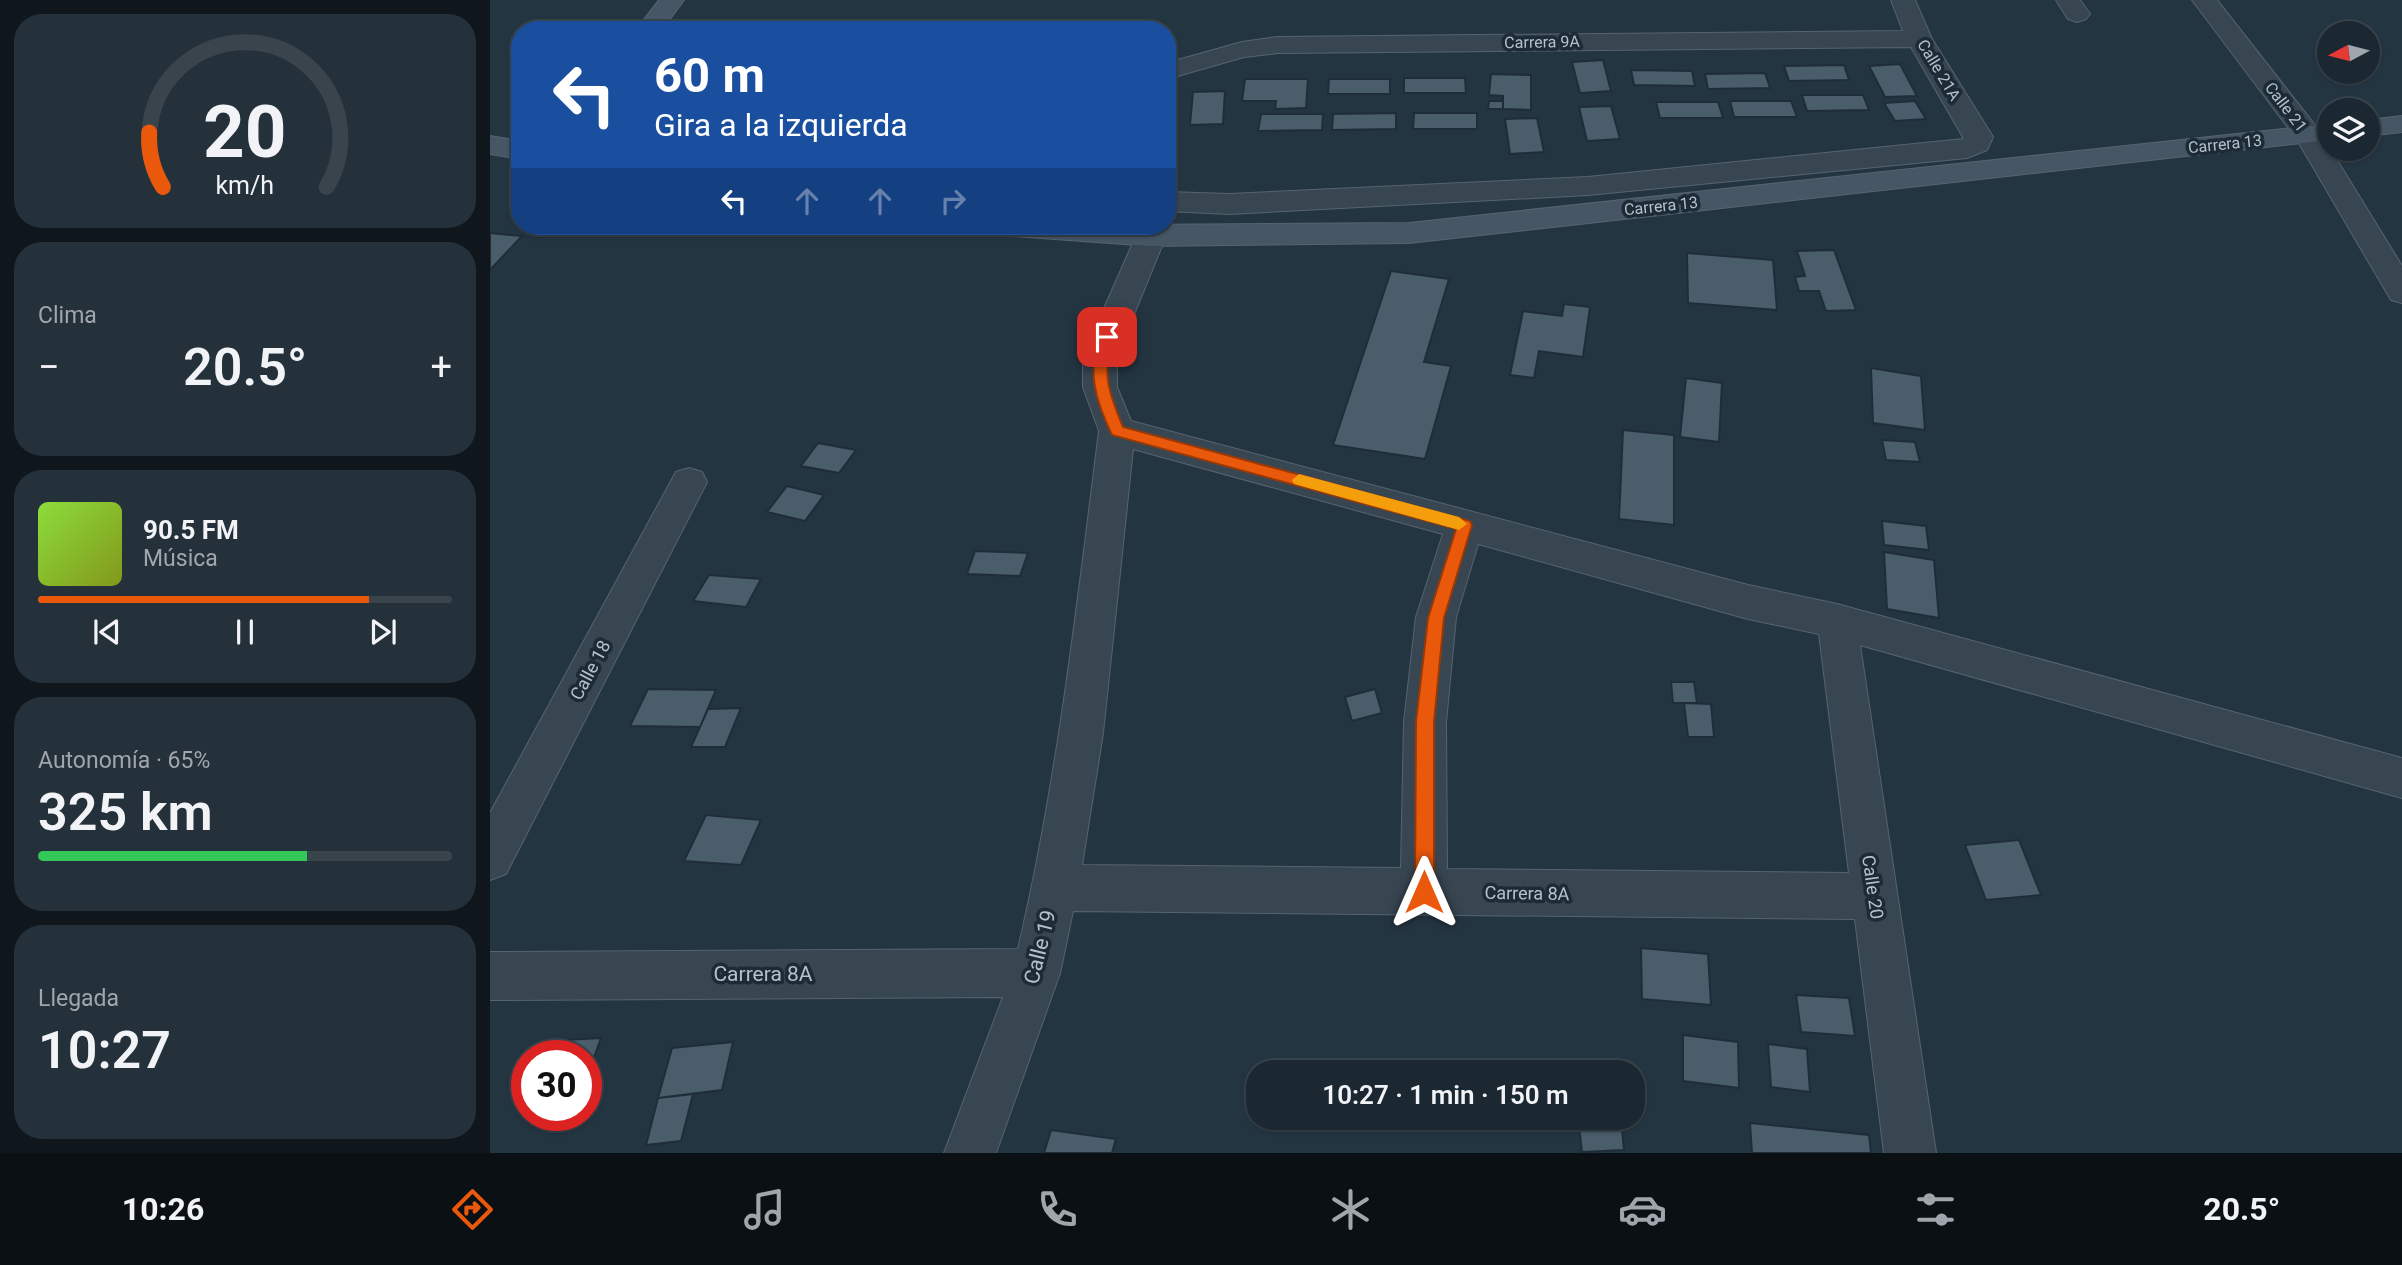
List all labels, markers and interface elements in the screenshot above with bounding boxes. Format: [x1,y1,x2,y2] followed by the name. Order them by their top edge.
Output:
[2317,21,2380,84] north arrow
[2317,21,2380,161] map controls
[1504,32,1580,52] street label: Carrera 9A
[1913,36,1965,104] street label: Calle 21A
[654,47,765,104] text: 60 m
[539,49,630,140] icon: left
[2261,78,2311,136] street label: Calle 21
[203,89,287,175] text: 20
[2317,98,2380,161] button: layers
[654,106,908,144] text: Gira a la izquierda
[2187,131,2263,157] street label: Carrera 13
[216,171,274,200] text: km/h
[715,182,753,220] icon: left
[788,182,826,220] icon: ahead
[861,182,899,220] icon: ahead
[934,182,972,220] icon: right
[1623,193,1699,219] street label: Carrera 13
[38,302,97,329] text: Clima
[1077,307,1137,367] pin
[1088,318,1126,356] icon: arrive
[183,337,307,398] text: 20.5°
[38,345,60,389] text: −
[430,345,452,389] text: +
[143,515,239,545] text: 90.5 FM
[143,545,218,572] text: Música
[88,613,126,651] icon: previous
[226,613,264,651] icon: pause
[364,613,402,651] icon: next
[566,637,614,703] street label: Calle 18
[38,747,210,774] text: Autonomía · 65%
[38,782,213,843] text: 325 km
[1858,854,1888,920] street label: Calle 20
[1387,855,1461,929] position arrow
[1484,882,1570,904] street label: Carrera 8A
[1019,908,1061,986] street label: Calle 19
[713,962,813,986] street label: Carrera 8A
[38,985,119,1012] text: Llegada
[38,1020,171,1081] text: 10:27
[511,1040,602,1131] speed limit sign: 30
[1322,1080,1569,1110] text: 10:27 · 1 min · 150 m
[448,1185,497,1234] icon: directions
[740,1185,789,1234] icon: music
[1033,1185,1082,1234] icon: phone
[1326,1185,1375,1234] icon: climate
[1618,1185,1667,1234] icon: car
[1911,1185,1960,1234] icon: filters
[122,1190,204,1228] text: 10:26
[2203,1190,2280,1228] text: 20.5°

